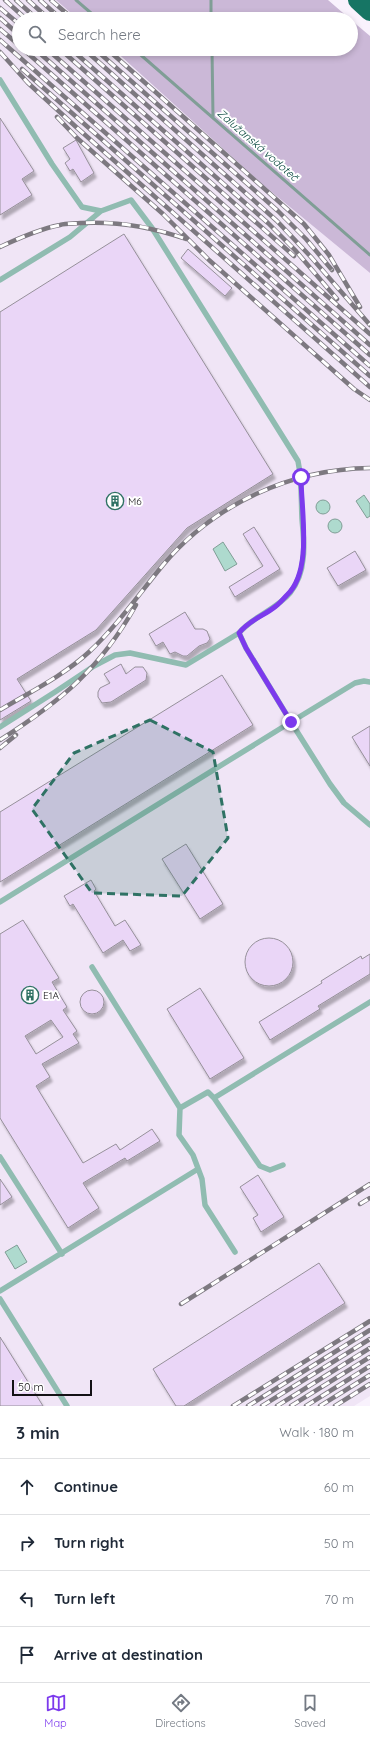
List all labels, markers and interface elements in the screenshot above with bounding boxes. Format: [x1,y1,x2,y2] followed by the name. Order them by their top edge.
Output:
[12,12,358,56] search box
[26,23,48,45] icon: search
[58,25,141,44] text: Search here
[215,106,302,185] water label: Zalužanská vodoteč
[292,468,310,486] route start
[105,491,125,511] building icon: M6
[128,495,142,508] place label: M6
[282,713,300,731] route end
[20,985,40,1005] building icon: E1A
[43,989,59,1002] place label: E1A
[12,1378,92,1397] scale bar
[18,1380,44,1394] text: 50 m
[16,1422,60,1443] text: 3 min
[279,1424,354,1440] text: Walk · 180 m
[16,1476,38,1498] icon: ahead
[54,1477,118,1496] text: Continue
[324,1479,354,1495] text: 60 m
[16,1532,38,1554] icon: right
[54,1533,125,1552] text: Turn right
[324,1535,354,1551] text: 50 m
[16,1588,38,1610] icon: left
[54,1589,116,1608] text: Turn left
[324,1591,354,1607] text: 70 m
[16,1644,38,1666] icon: arrive
[54,1645,203,1664] text: Arrive at destination
[44,1692,67,1730] tab: Map
[155,1692,206,1730] tab: Directions
[294,1692,326,1730] tab: Saved

